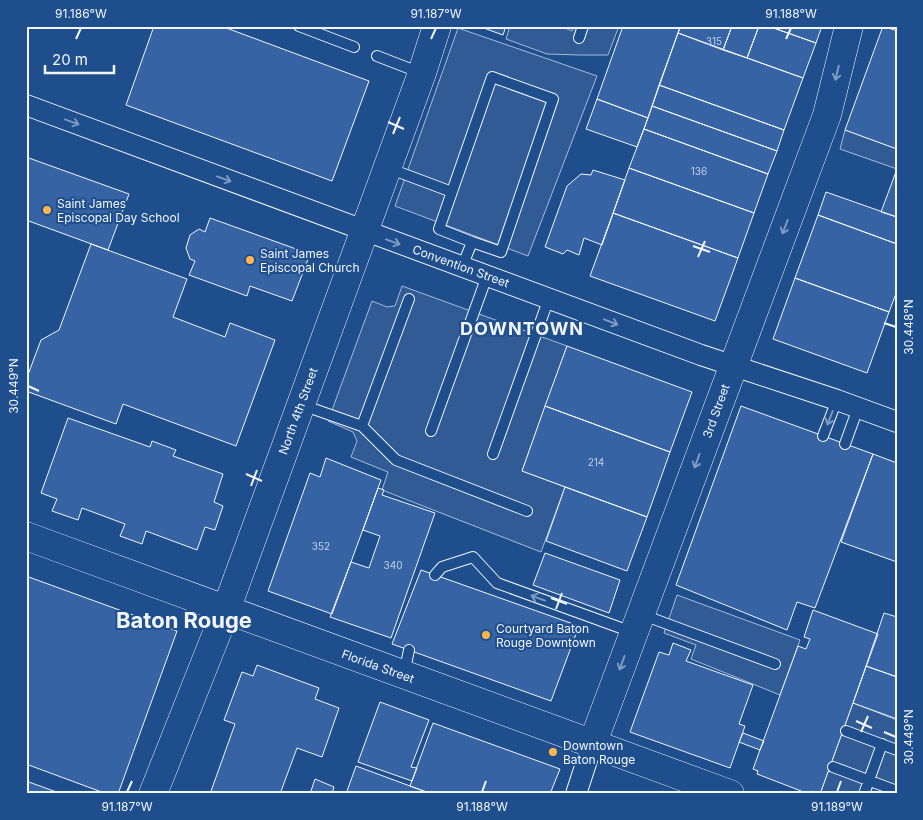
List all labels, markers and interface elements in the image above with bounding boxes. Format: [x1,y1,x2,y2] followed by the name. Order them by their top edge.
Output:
[55,6,107,21] text: 91.186°W
[410,6,462,21] text: 91.187°W
[765,6,817,21] text: 91.188°W
[706,35,722,47] house number: 315
[45,42,114,74] scale bar
[52,50,88,69] text: 20 m
[832,65,841,81] one-way arrow
[64,118,79,127] one-way arrow
[691,165,707,177] house number: 136
[216,175,231,184] one-way arrow
[57,196,180,225] place label: Saint James Episcopal Day School
[41,204,53,216] marker: Saint James Episcopal Day School
[780,219,789,234] one-way arrow
[385,238,400,247] one-way arrow
[411,242,511,290] street label: Convention Street
[260,246,360,275] place label: Saint James Episcopal Church
[244,254,256,266] marker: Saint James Episcopal Church
[901,299,916,355] text: 30.448°N
[460,318,584,339] district label: DOWNTOWN
[603,318,619,327] one-way arrow
[6,358,21,414] text: 30.449°N
[275,365,321,456] street label: North 4th Street
[699,382,733,440] street label: 3rd Street
[825,410,834,425] one-way arrow
[692,453,701,468] one-way arrow
[588,456,604,468] house number: 214
[312,540,330,552] house number: 352
[384,559,402,571] house number: 340
[531,593,546,602] one-way arrow
[116,607,252,633] district label: Baton Rouge
[496,621,596,650] place label: Courtyard Baton Rouge Downtown
[480,629,492,641] marker: Courtyard Baton Rouge Downtown
[340,646,416,686] street label: Florida Street
[617,654,626,670] one-way arrow
[901,709,916,765] text: 30.449°N
[563,738,635,767] place label: Downtown Baton Rouge
[547,746,559,758] marker: Downtown Baton Rouge
[101,799,153,814] text: 91.187°W
[456,799,508,814] text: 91.188°W
[811,799,863,814] text: 91.189°W

